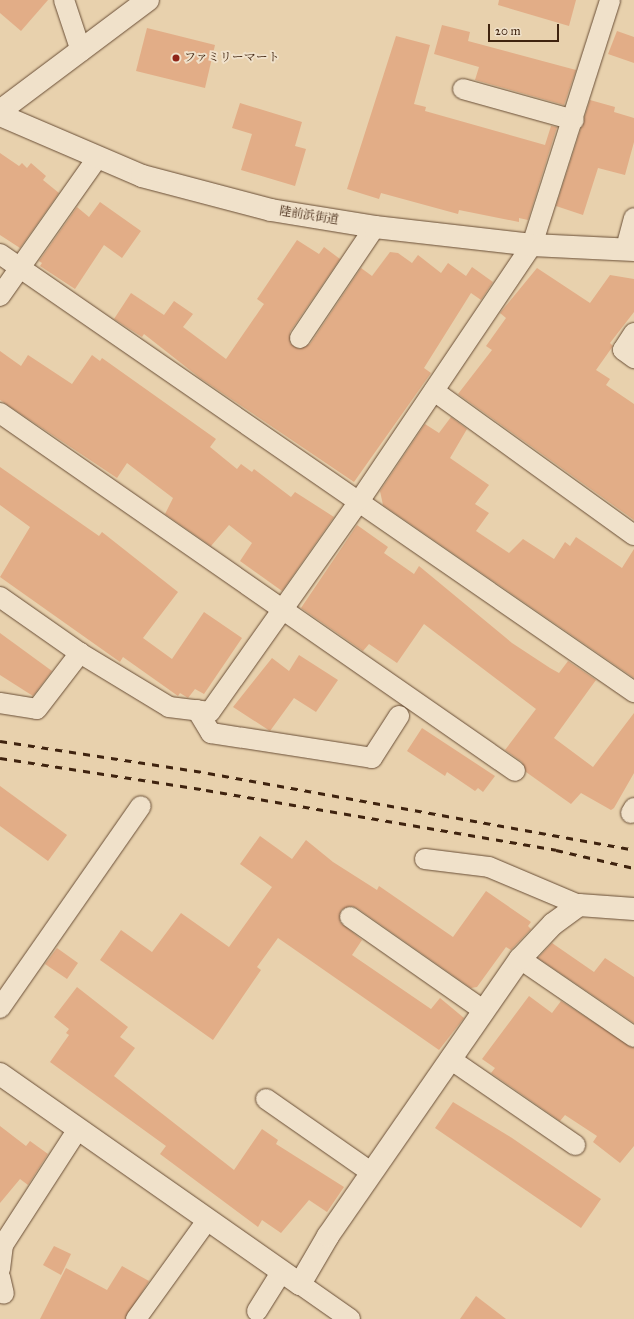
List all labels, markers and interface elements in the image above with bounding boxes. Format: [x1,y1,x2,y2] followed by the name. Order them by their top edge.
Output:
[490,16,561,42] scale bar
[495,24,521,38] text: 20 m
[184,51,280,65] place label: ファミリーマート
[171,53,181,63] marker: ファミリーマート
[278,204,340,228] street label: 陸前浜街道

